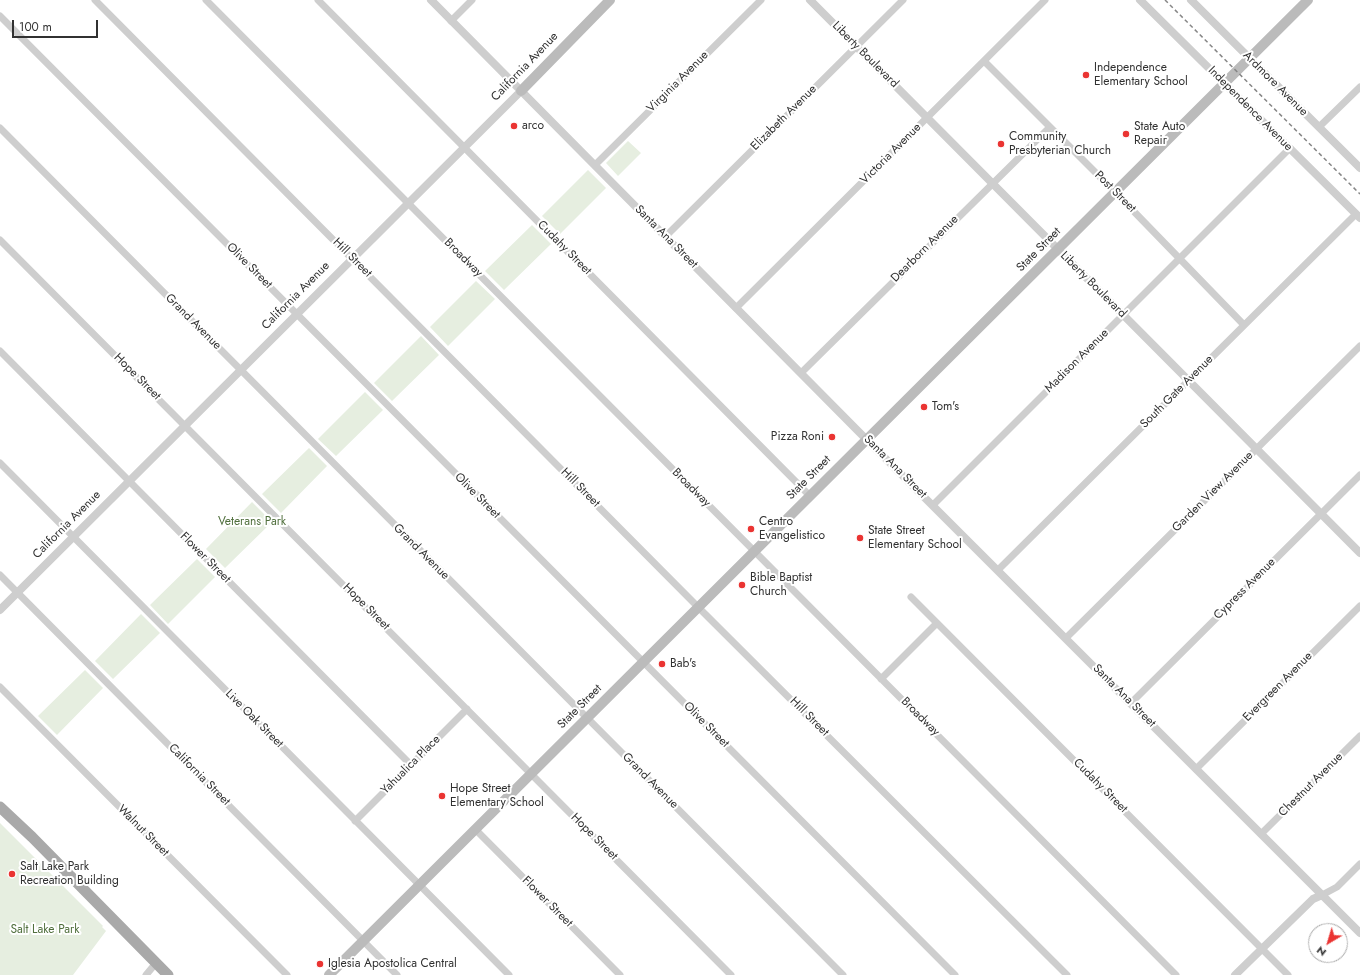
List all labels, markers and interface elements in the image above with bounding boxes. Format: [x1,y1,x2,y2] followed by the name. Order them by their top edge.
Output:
[14,12,100,38] scale bar
[19,18,52,36] text: 100 m
[829,19,901,91] street label: Liberty Boulevard
[489,30,561,104] street label: California Avenue
[644,48,712,116] street label: Virginia Avenue
[1240,49,1310,119] street label: Ardmore Avenue
[1094,61,1188,89] place label: Independence Elementary School
[1205,64,1295,154] street label: Independence Avenue
[1081,70,1091,80] marker: Independence Elementary School
[748,82,820,154] street label: Elizabeth Avenue
[522,119,544,133] place label: arco
[1134,120,1185,148] place label: State Auto Repair
[509,121,519,131] marker: arco
[858,121,924,187] street label: Victoria Avenue
[1121,129,1131,139] marker: State Auto Repair
[1009,130,1111,158] place label: Community Presbyterian Church
[996,139,1006,149] marker: Community Presbyterian Church
[1091,168,1139,216] street label: Post Street
[632,203,700,271] street label: Santa Ana Street
[888,212,962,286] street label: Dearborn Avenue
[534,218,594,278] street label: Cudahy Street
[1014,225,1064,275] street label: State Street
[329,235,375,281] street label: Hill Street
[441,236,485,280] street label: Broadway
[223,240,275,292] street label: Olive Street
[1057,249,1129,321] street label: Liberty Boulevard
[259,259,333,333] street label: California Avenue
[162,291,224,353] street label: Grand Avenue
[1042,326,1112,396] street label: Madison Avenue
[111,351,163,403] street label: Hope Street
[1138,353,1216,431] street label: South Gate Avenue
[932,400,959,414] place label: Tom's
[919,402,929,412] marker: Tom's
[771,430,824,444] place label: Pizza Roni
[827,432,837,442] marker: Pizza Roni
[861,433,929,501] street label: Santa Ana Street
[1170,449,1256,535] street label: Garden View Avenue
[784,453,834,503] street label: State Street
[557,465,603,511] street label: Hill Street
[669,466,713,510] street label: Broadway
[451,470,503,522] street label: Olive Street
[30,488,104,562] street label: California Avenue
[218,515,286,529] park label: Veterans Park
[759,515,825,543] place label: Centro Evangelistico
[390,521,452,583] street label: Grand Avenue
[746,524,756,534] marker: Centro Evangelistico
[868,524,962,552] place label: State Street Elementary School
[177,530,233,586] street label: Flower Street
[855,533,865,543] marker: State Street Elementary School
[1211,555,1279,623] street label: Cypress Avenue
[750,571,812,599] place label: Bible Baptist Church
[737,580,747,590] marker: Bible Baptist Church
[340,581,392,633] street label: Hope Street
[1240,649,1316,725] street label: Evergreen Avenue
[670,657,696,671] place label: Bab's
[657,659,667,669] marker: Bab's
[1090,662,1158,730] street label: Santa Ana Street
[555,682,605,732] street label: State Street
[222,687,286,751] street label: Live Oak Street
[786,694,832,740] street label: Hill Street
[898,695,942,739] street label: Broadway
[680,699,732,751] street label: Olive Street
[378,732,444,798] street label: Yahualica Place
[165,741,233,809] street label: California Street
[619,750,681,812] street label: Grand Avenue
[1276,750,1346,820] street label: Chestnut Avenue
[1070,756,1130,816] street label: Cudahy Street
[450,782,544,810] place label: Hope Street Elementary School
[437,791,447,801] marker: Hope Street Elementary School
[114,802,172,860] street label: Walnut Street
[568,811,620,863] street label: Hope Street
[20,860,119,888] place label: Salt Lake Park Recreation Building
[7,869,17,879] marker: Salt Lake Park Recreation Building
[519,874,575,930] street label: Flower Street
[10,923,80,937] park label: Salt Lake Park
[1308,923,1348,963] north arrow
[1313,943,1330,961] text: N
[328,957,457,971] place label: Iglesia Apostolica Central
[315,959,325,969] marker: Iglesia Apostolica Central

